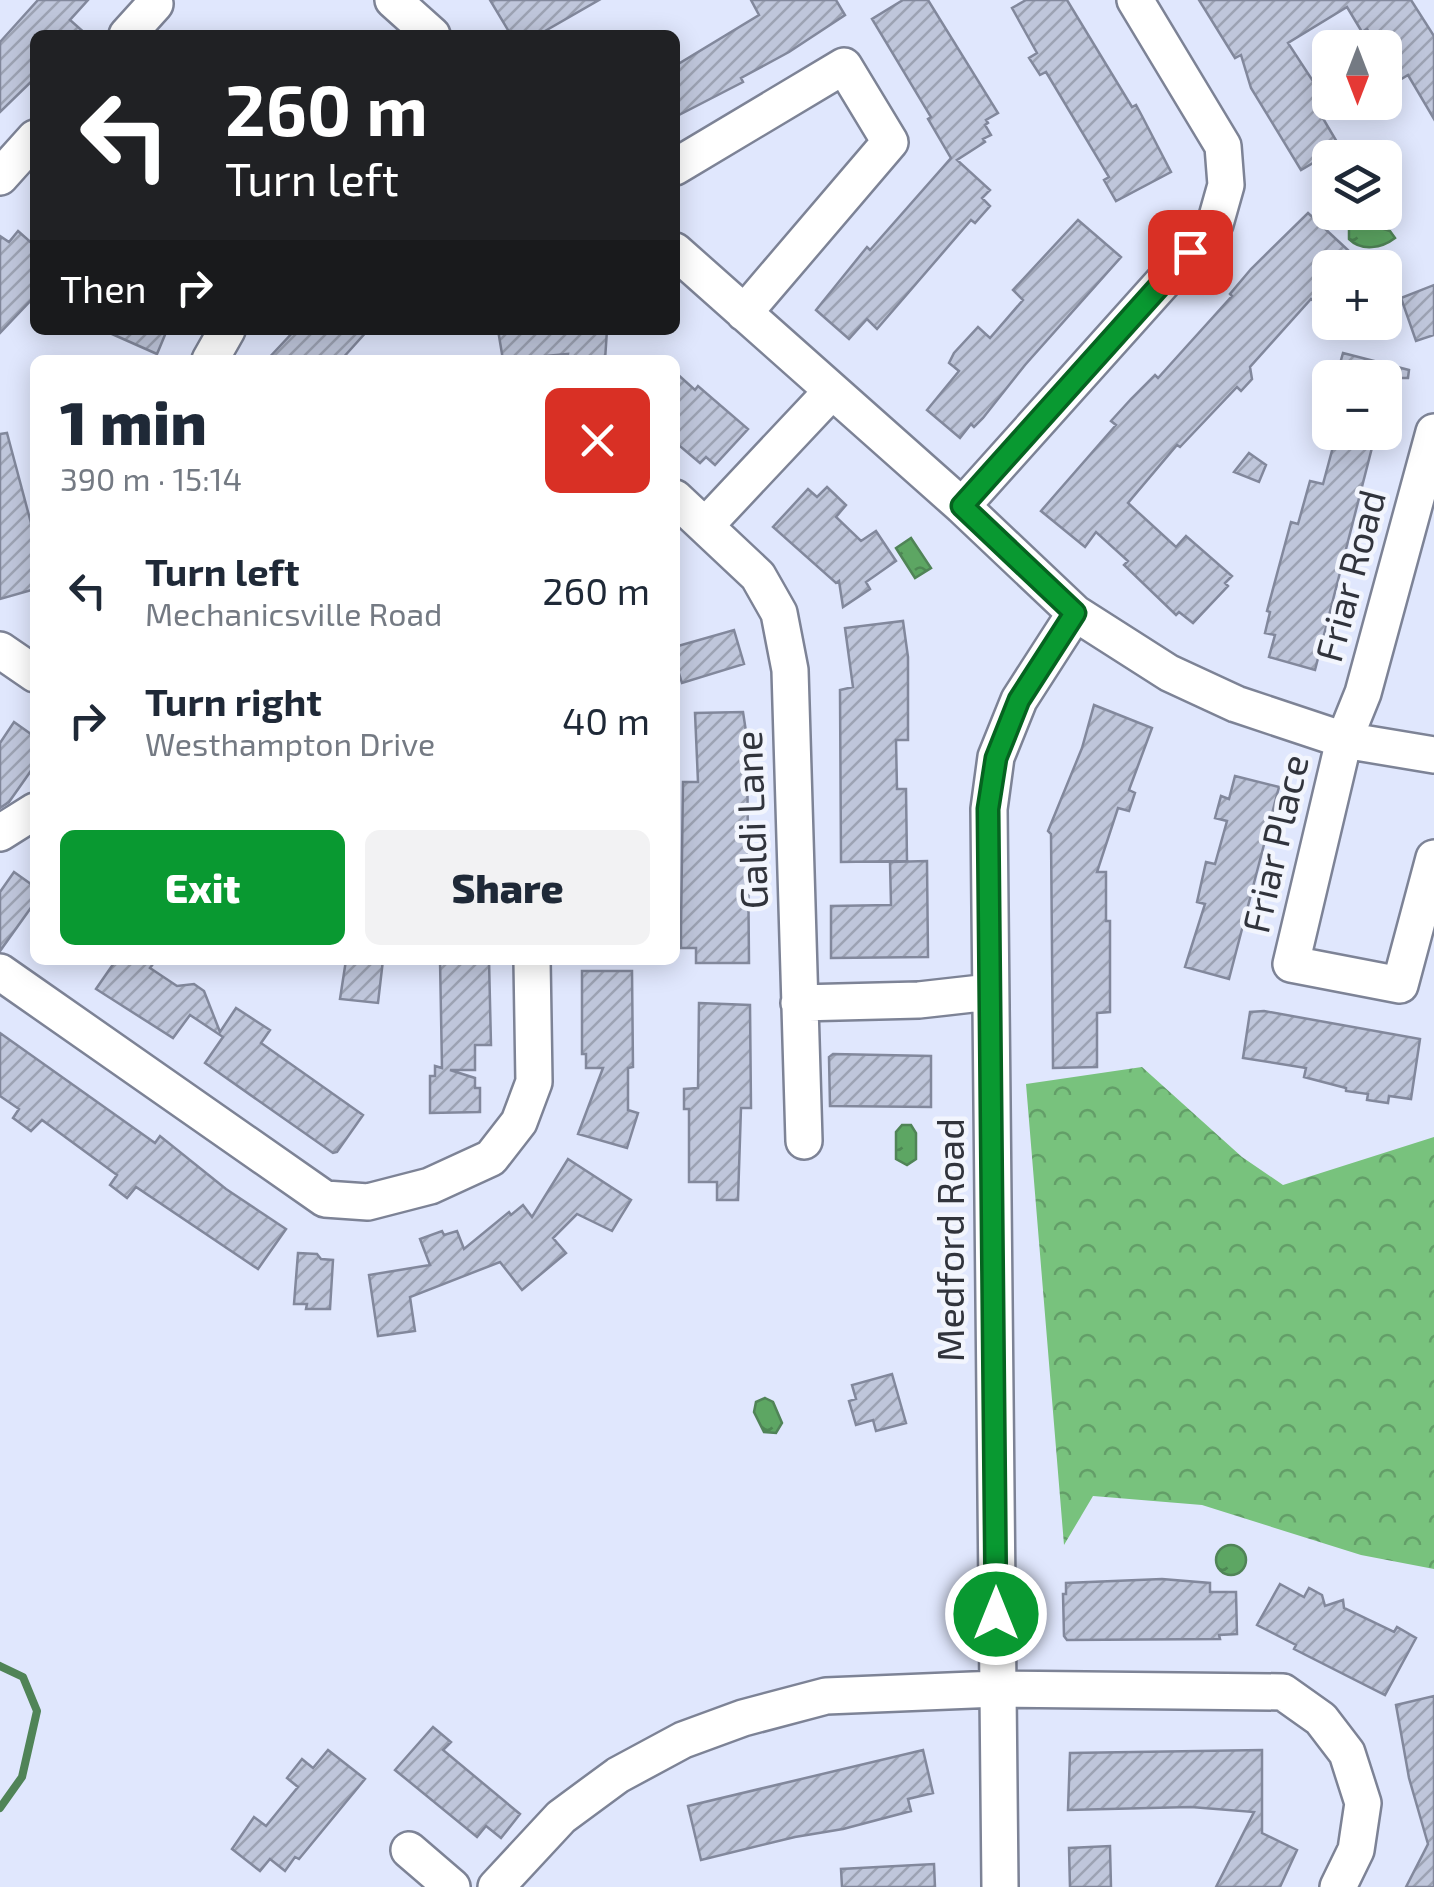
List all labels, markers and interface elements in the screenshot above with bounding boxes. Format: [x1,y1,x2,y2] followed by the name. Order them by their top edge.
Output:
[1312,30,1402,120] north arrow
[1312,30,1402,450] map controls
[225,66,428,150] text: 260 m
[60,70,190,200] icon: left
[1312,140,1402,230] button: layers
[225,151,399,205] text: Turn left
[1148,210,1233,295] pin
[1163,225,1218,280] icon: arrive
[1312,250,1402,340] button: +
[167,260,222,315] icon: right
[60,265,147,311] text: Then
[1312,360,1402,450] button: −
[60,385,207,457] text: 1 min
[545,388,650,493] button: close
[60,459,242,497] text: 390 m · 15:14
[1304,485,1394,666] street label: Friar Road
[145,548,300,594] text: Turn left
[60,563,115,618] icon: left
[542,567,650,613] text: 260 m
[145,594,442,632] text: Mechanicsville Road
[145,678,322,724] text: Turn right
[60,693,115,748] icon: right
[562,697,650,743] text: 40 m
[145,724,435,762] text: Westhampton Drive
[724,730,776,910] street label: Galdi Lane
[1231,750,1317,937] street label: Friar Place
[60,830,345,945] button: Exit
[365,830,650,945] button: Share
[926,1118,972,1362] street label: Medford Road
[944,1562,1048,1666] position arrow

